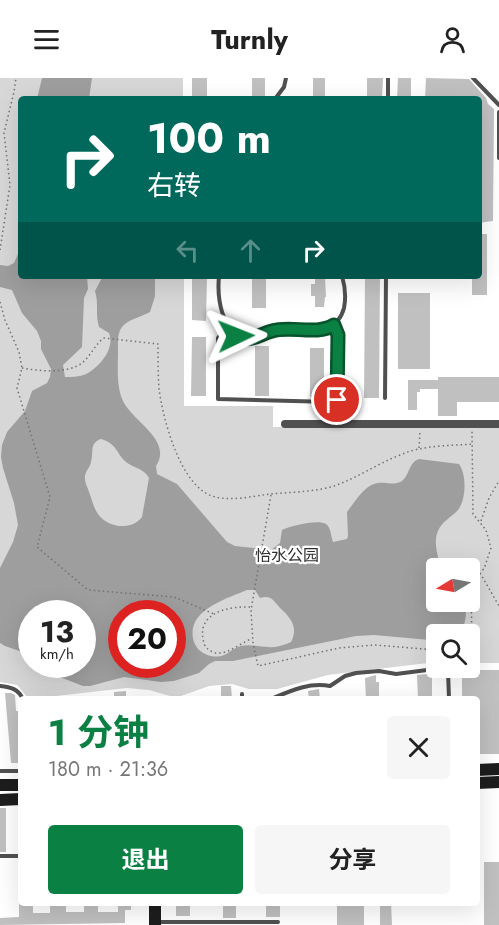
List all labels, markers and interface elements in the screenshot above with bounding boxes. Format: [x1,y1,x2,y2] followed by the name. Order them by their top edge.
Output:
[211,20,288,59] text: Turnly
[30,23,63,56] icon: menu
[436,23,469,56] icon: person
[147,108,271,169] text: 100 m
[48,120,126,198] icon: right
[147,166,201,205] text: 右转
[171,234,204,267] icon: left
[234,234,267,267] icon: ahead
[297,234,330,267] icon: right
[204,304,268,368] position arrow
[311,374,362,425] pin
[320,383,353,416] icon: arrive
[255,544,319,567] park label: 怡水公园
[426,558,480,612] north arrow
[426,558,480,678] map controls
[108,600,186,678] speed limit sign: 20
[40,610,74,653] text: 13
[426,624,480,678] button: search
[40,643,74,665] text: km/h
[48,706,149,758] text: 1 分钟
[387,716,450,779] button: close
[48,755,168,784] text: 180 m · 21:36
[48,825,243,894] button: 退出
[255,825,450,894] button: 分享

